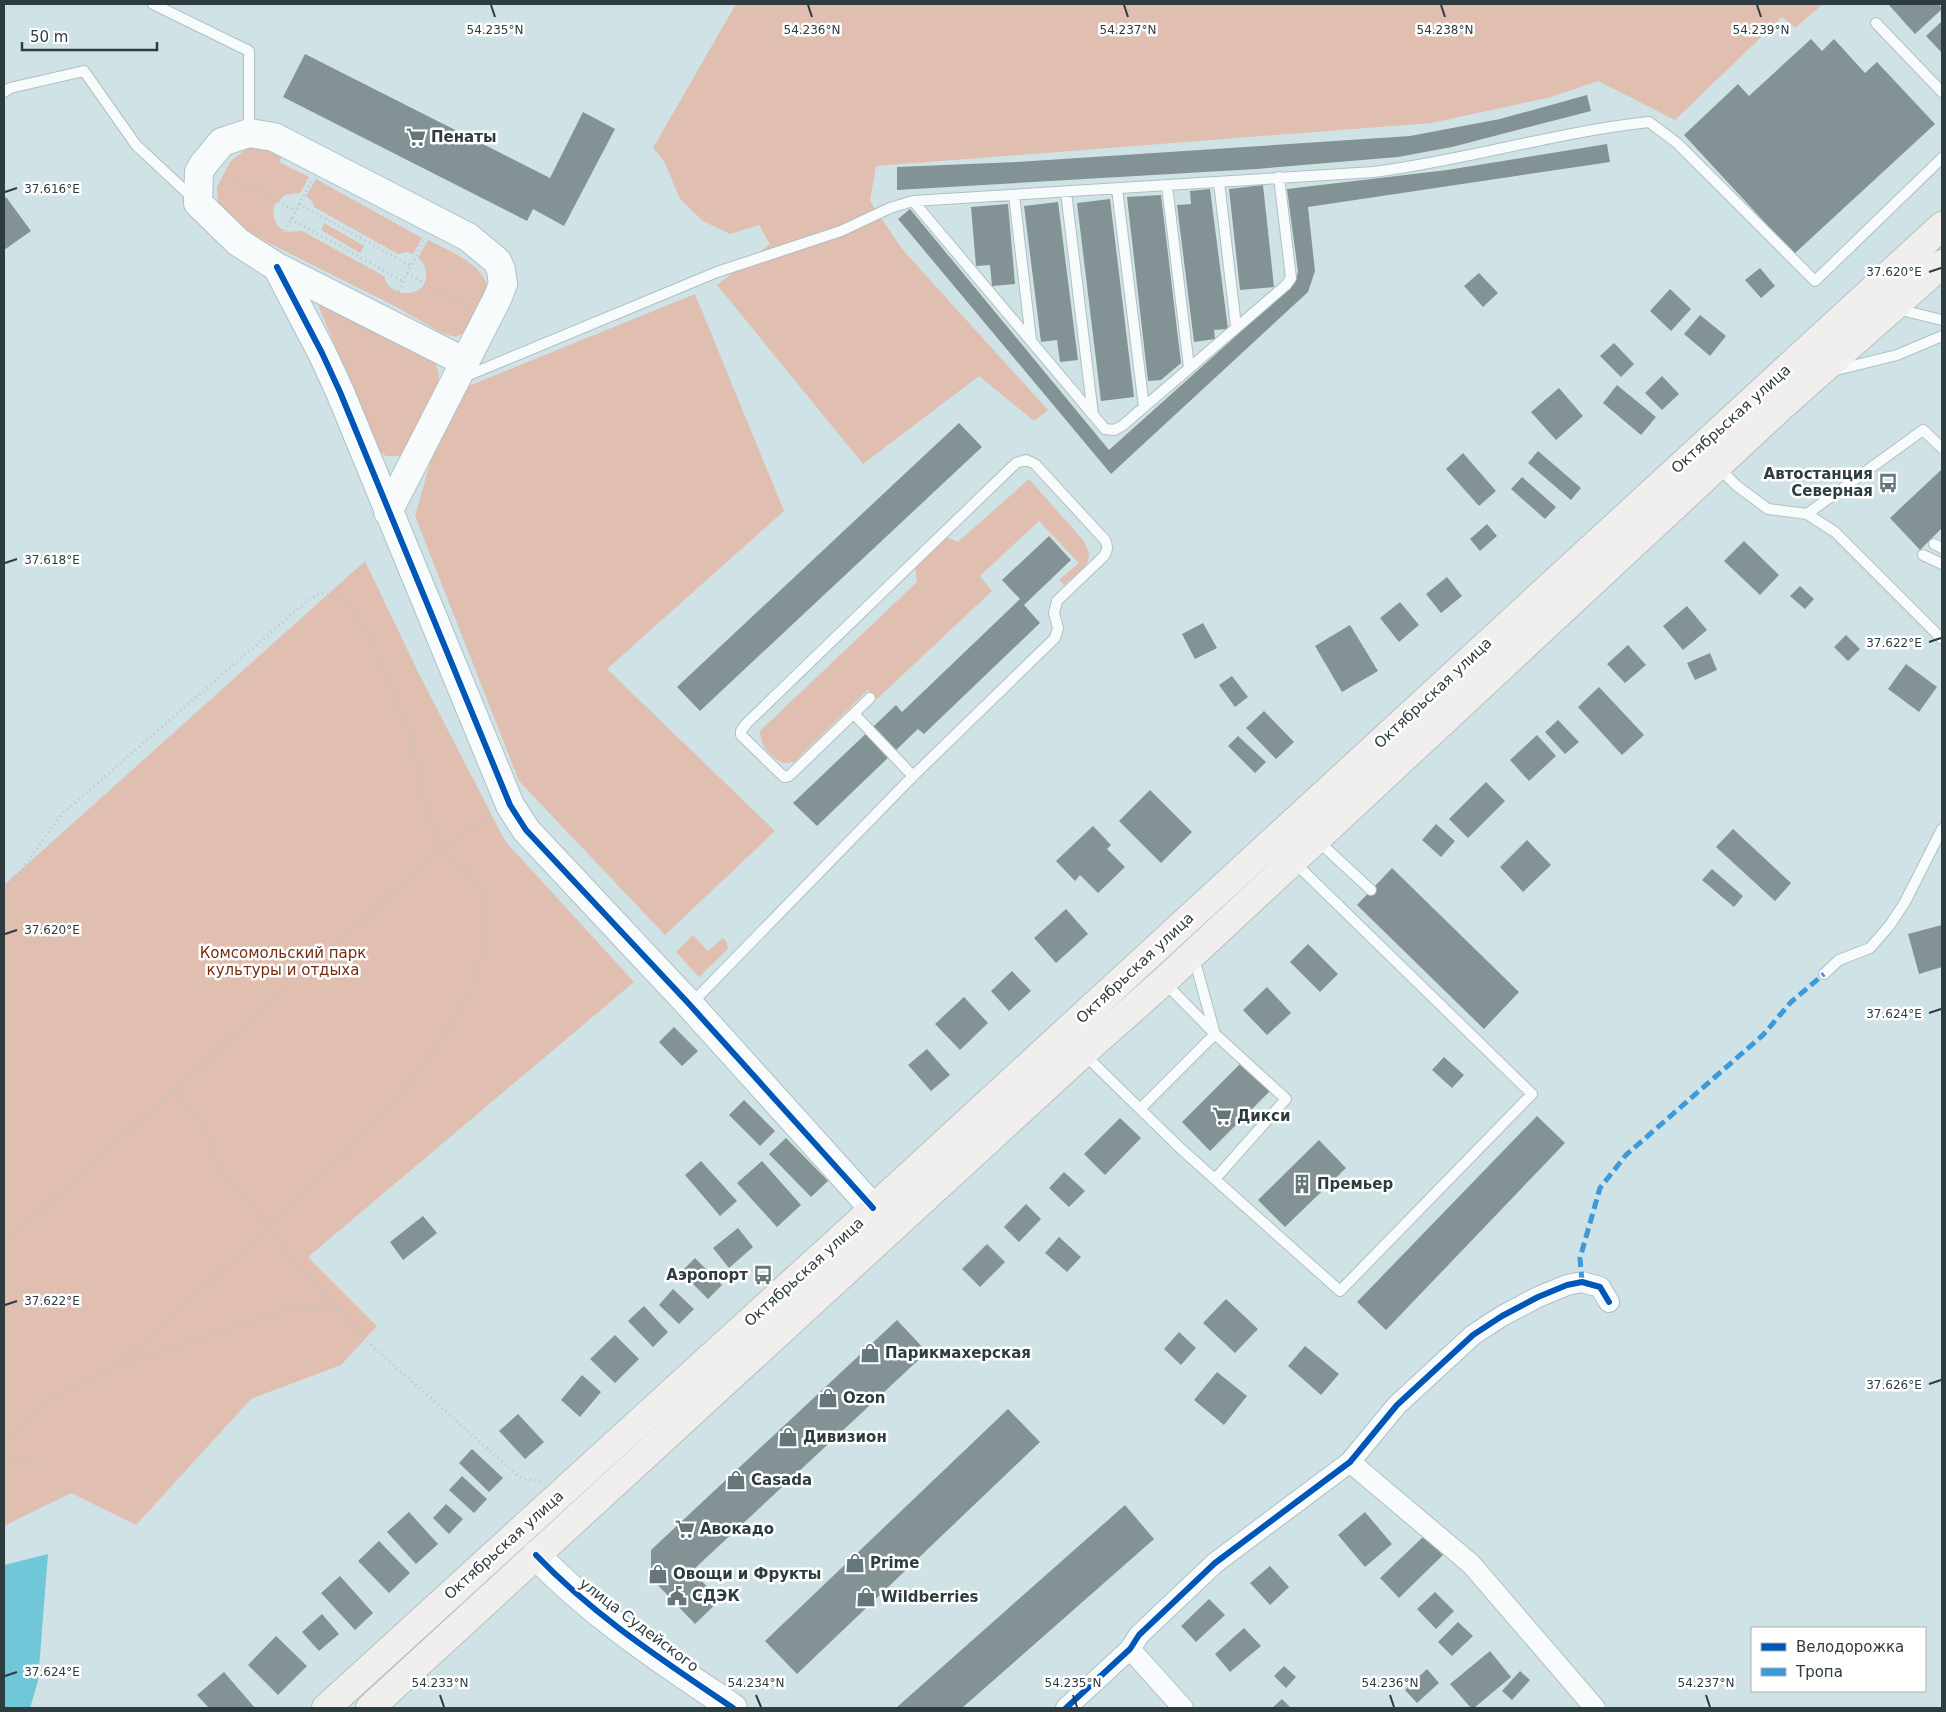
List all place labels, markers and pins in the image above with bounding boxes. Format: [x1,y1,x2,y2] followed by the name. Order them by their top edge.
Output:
[405,126,427,148] supermarket icon: Пенаты
[431,128,496,146] place label: Пенаты
[1764,465,1873,500] place label: Автостанция Северная
[1877,472,1899,494] bus stop icon: Автостанция Северная
[1211,1105,1233,1127] supermarket icon: Дикси
[1237,1107,1290,1125] place label: Дикси
[1291,1173,1313,1195] building icon: Премьер
[1317,1175,1393,1193] place label: Премьер
[752,1264,774,1286] bus stop icon: Аэропорт
[666,1266,748,1284] place label: Аэропорт
[859,1342,881,1364] shop icon: Парикмахерская
[885,1344,1031,1362] place label: Парикмахерская
[817,1387,839,1409] shop icon: Ozon
[843,1389,885,1407] place label: Ozon
[777,1426,799,1448] shop icon: Дивизион
[803,1428,887,1446] place label: Дивизион
[725,1469,747,1491] shop icon: Casada
[751,1471,812,1489] place label: Casada
[674,1518,696,1540] supermarket icon: Авокадо
[700,1520,774,1538] place label: Авокадо
[844,1552,866,1574] shop icon: Prime
[870,1554,919,1572] place label: Prime
[647,1563,669,1585] shop icon: Овощи и Фрукты
[673,1565,821,1583] place label: Овощи и Фрукты
[666,1585,688,1607] public building icon: СДЭК
[855,1586,877,1608] shop icon: Wildberries
[692,1587,740,1605] place label: СДЭК
[881,1588,979,1606] place label: Wildberries

